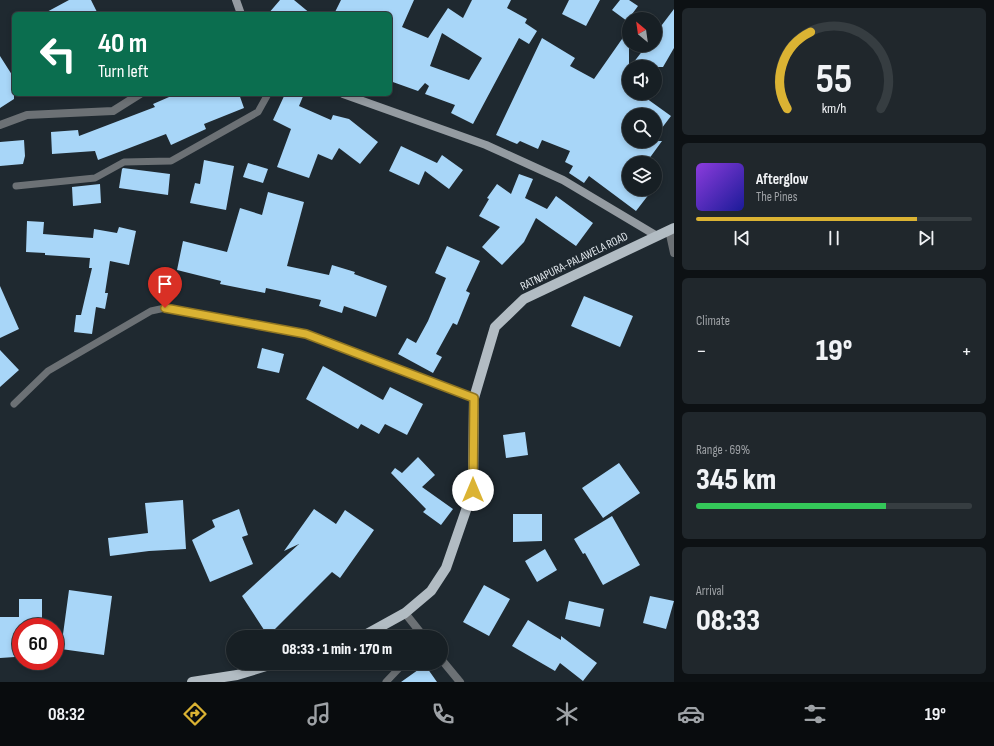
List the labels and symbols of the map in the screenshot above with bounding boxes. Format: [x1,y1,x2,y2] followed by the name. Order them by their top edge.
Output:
[622,12,662,52] north arrow
[518,229,631,294] street label: RATNAPURA-PALAWELA ROAD
[148,267,182,308] pin
[452,469,494,511] position arrow
[12,618,64,670] speed limit sign: 60

